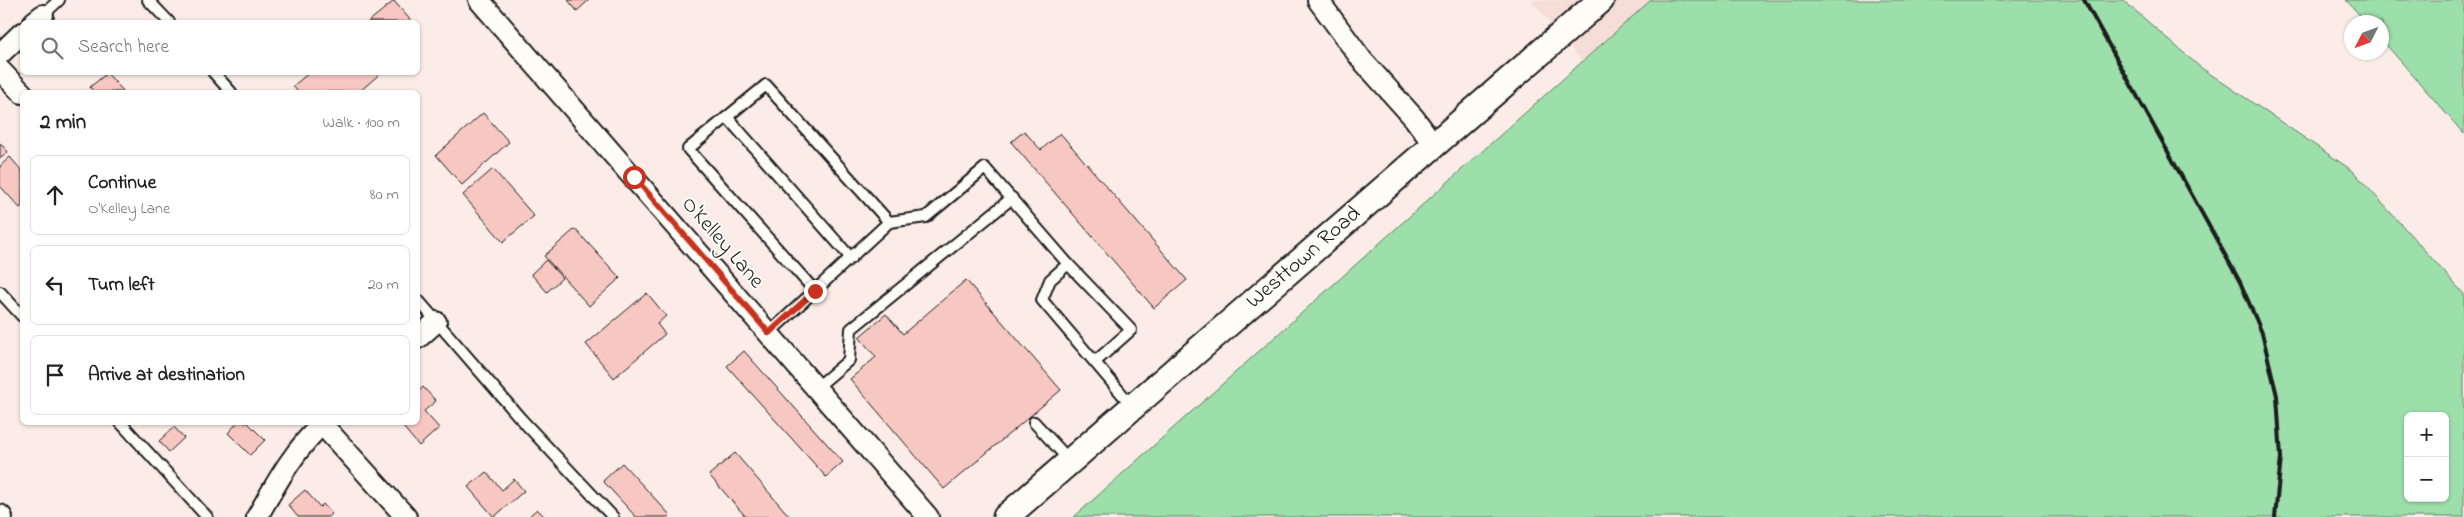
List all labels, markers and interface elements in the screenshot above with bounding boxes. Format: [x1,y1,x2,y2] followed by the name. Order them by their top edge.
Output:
[2344,15,2389,60] north arrow
[20,20,420,75] search box
[38,34,66,62] icon: search
[78,34,169,61] text: Search here
[40,108,86,138] text: 2 min
[323,111,400,135] text: Walk · 100 m
[623,166,646,189] route start
[88,170,156,197] text: Continue
[41,181,69,209] icon: ahead
[370,183,399,207] text: 80 m
[672,190,771,297] street label: O'Kelley Lane
[88,197,170,221] text: O'Kelley Lane
[1240,199,1368,317] street label: Westtown Road
[41,271,69,299] icon: left
[88,272,155,299] text: Turn left
[368,273,399,297] text: 20 m
[804,280,827,303] route end
[41,361,69,389] icon: arrive
[88,362,245,389] text: Arrive at destination
[2404,412,2449,502] map controls
[2404,412,2449,457] button: +
[2404,457,2449,502] button: −

